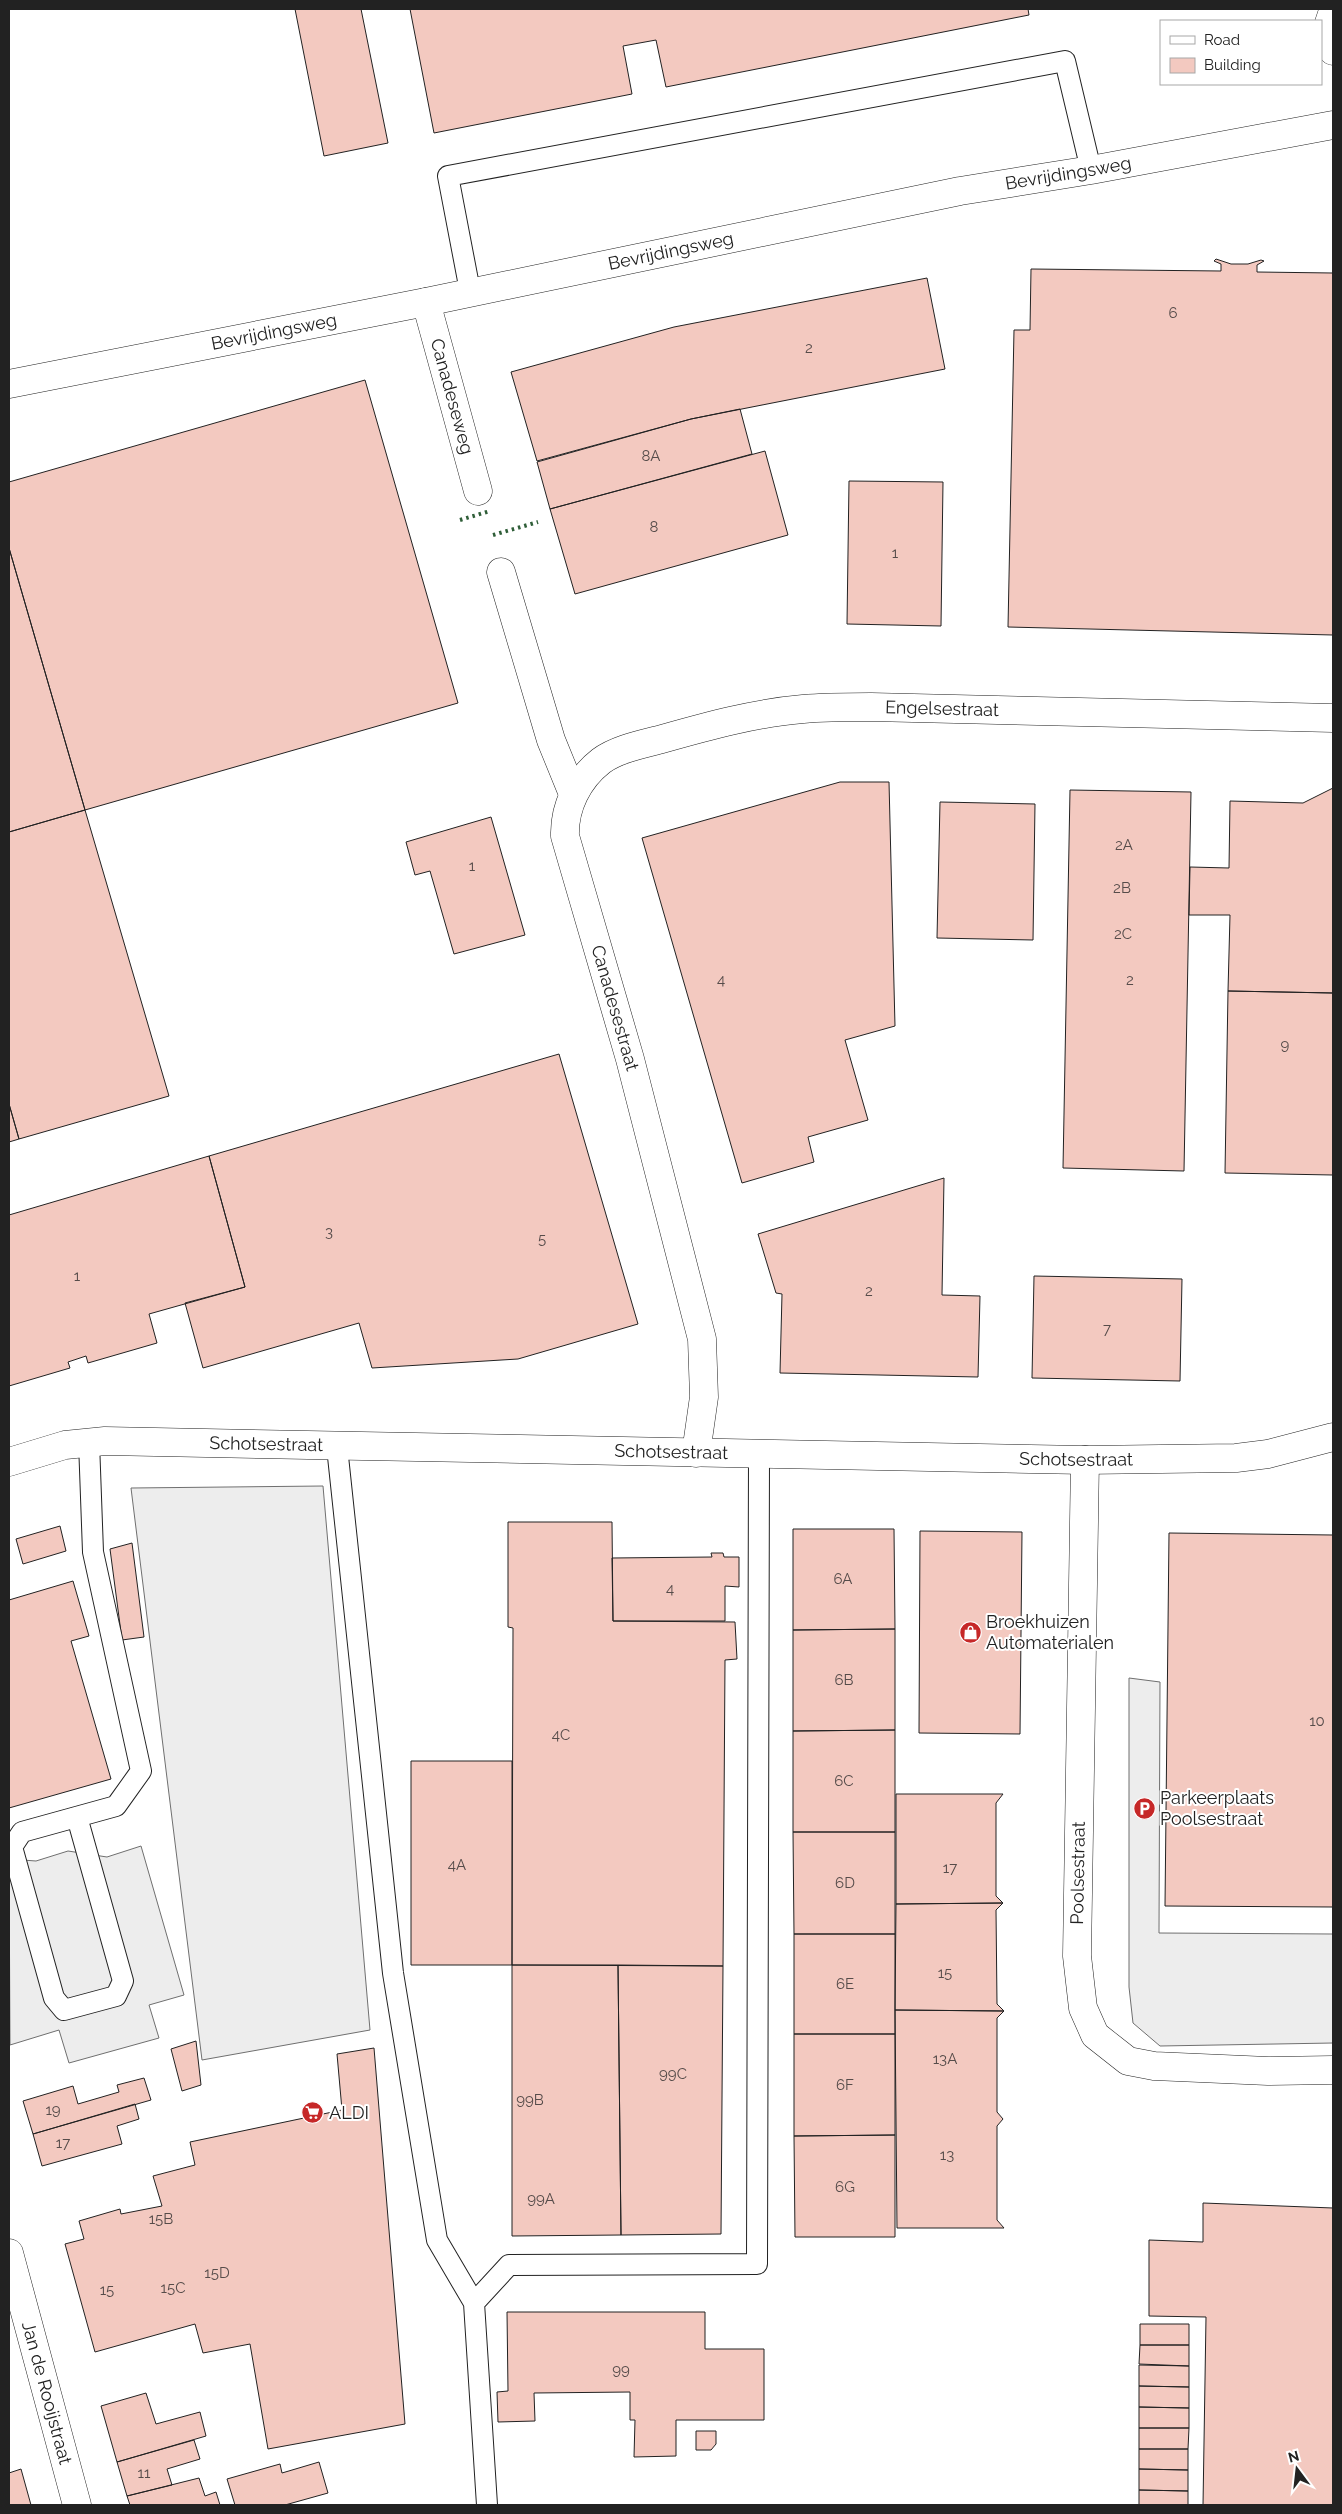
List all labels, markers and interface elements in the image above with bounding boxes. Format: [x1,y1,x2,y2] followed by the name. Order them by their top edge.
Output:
[1160,20,1322,85] legend
[1204,31,1240,49] text: Road
[1204,56,1261,74] text: Building
[1003,152,1133,194] street label: Bevrijdingsweg
[606,227,735,274] street label: Bevrijdingsweg
[1168,304,1178,322] house number: 6
[209,309,338,354] street label: Bevrijdingsweg
[427,336,478,457] street label: Canadeseweg
[805,339,813,357] house number: 2
[642,447,660,465] house number: 8A
[650,518,659,536] house number: 8
[892,544,899,562] house number: 1
[885,696,999,720] street label: Engelsestraat
[1115,836,1133,854] house number: 2A
[469,857,476,875] house number: 1
[1113,879,1131,897] house number: 2B
[1114,925,1132,943] house number: 2C
[587,942,644,1073] street label: Canadesestraat
[717,971,725,989] house number: 4
[1126,971,1134,989] house number: 2
[1281,1036,1290,1054] house number: 9
[325,1223,333,1241] house number: 3
[538,1230,546,1248] house number: 5
[74,1267,81,1285] house number: 1
[865,1282,873,1300] house number: 2
[1103,1320,1111,1338] house number: 7
[209,1432,323,1455] street label: Schotsestraat
[614,1440,728,1463] street label: Schotsestraat
[1019,1448,1133,1470] street label: Schotsestraat
[834,1570,852,1588] house number: 6A
[666,1580,674,1598] house number: 4
[986,1611,1114,1653] place label: Broekhuizen Automaterialen
[958,1620,982,1644] shop icon: Broekhuizen Automaterialen
[834,1671,854,1689] house number: 6B
[1309,1712,1325,1730] house number: 10
[552,1726,570,1744] house number: 4C
[834,1772,854,1790] house number: 6C
[1160,1787,1274,1829] place label: Parkeerplaats Poolsestraat
[1132,1796,1156,1820] parking icon: Parkeerplaats Poolsestraat
[1066,1821,1089,1925] street label: Poolsestraat
[448,1856,466,1874] house number: 4A
[943,1859,957,1877] house number: 17
[835,1874,855,1892] house number: 6D
[938,1964,952,1982] house number: 15
[836,1975,854,1993] house number: 6E
[933,2050,957,2068] house number: 13A
[659,2065,687,2083] house number: 99C
[836,2076,854,2094] house number: 6F
[516,2091,544,2109] house number: 99B
[45,2101,61,2119] house number: 19
[301,2101,325,2125] supermarket icon: ALDI
[329,2102,369,2123] place label: ALDI
[56,2134,70,2152] house number: 17
[940,2146,954,2164] house number: 13
[835,2178,855,2196] house number: 6G
[527,2190,555,2208] house number: 99A
[149,2210,173,2228] house number: 15B
[204,2264,230,2282] house number: 15D
[161,2279,185,2297] house number: 15C
[100,2281,114,2299] house number: 15
[18,2319,77,2467] street label: Jan de Rooijstraat
[612,2361,630,2379] house number: 99
[1272,2444,1322,2494] north arrow
[1286,2447,1301,2466] text: N
[138,2464,151,2482] house number: 11

